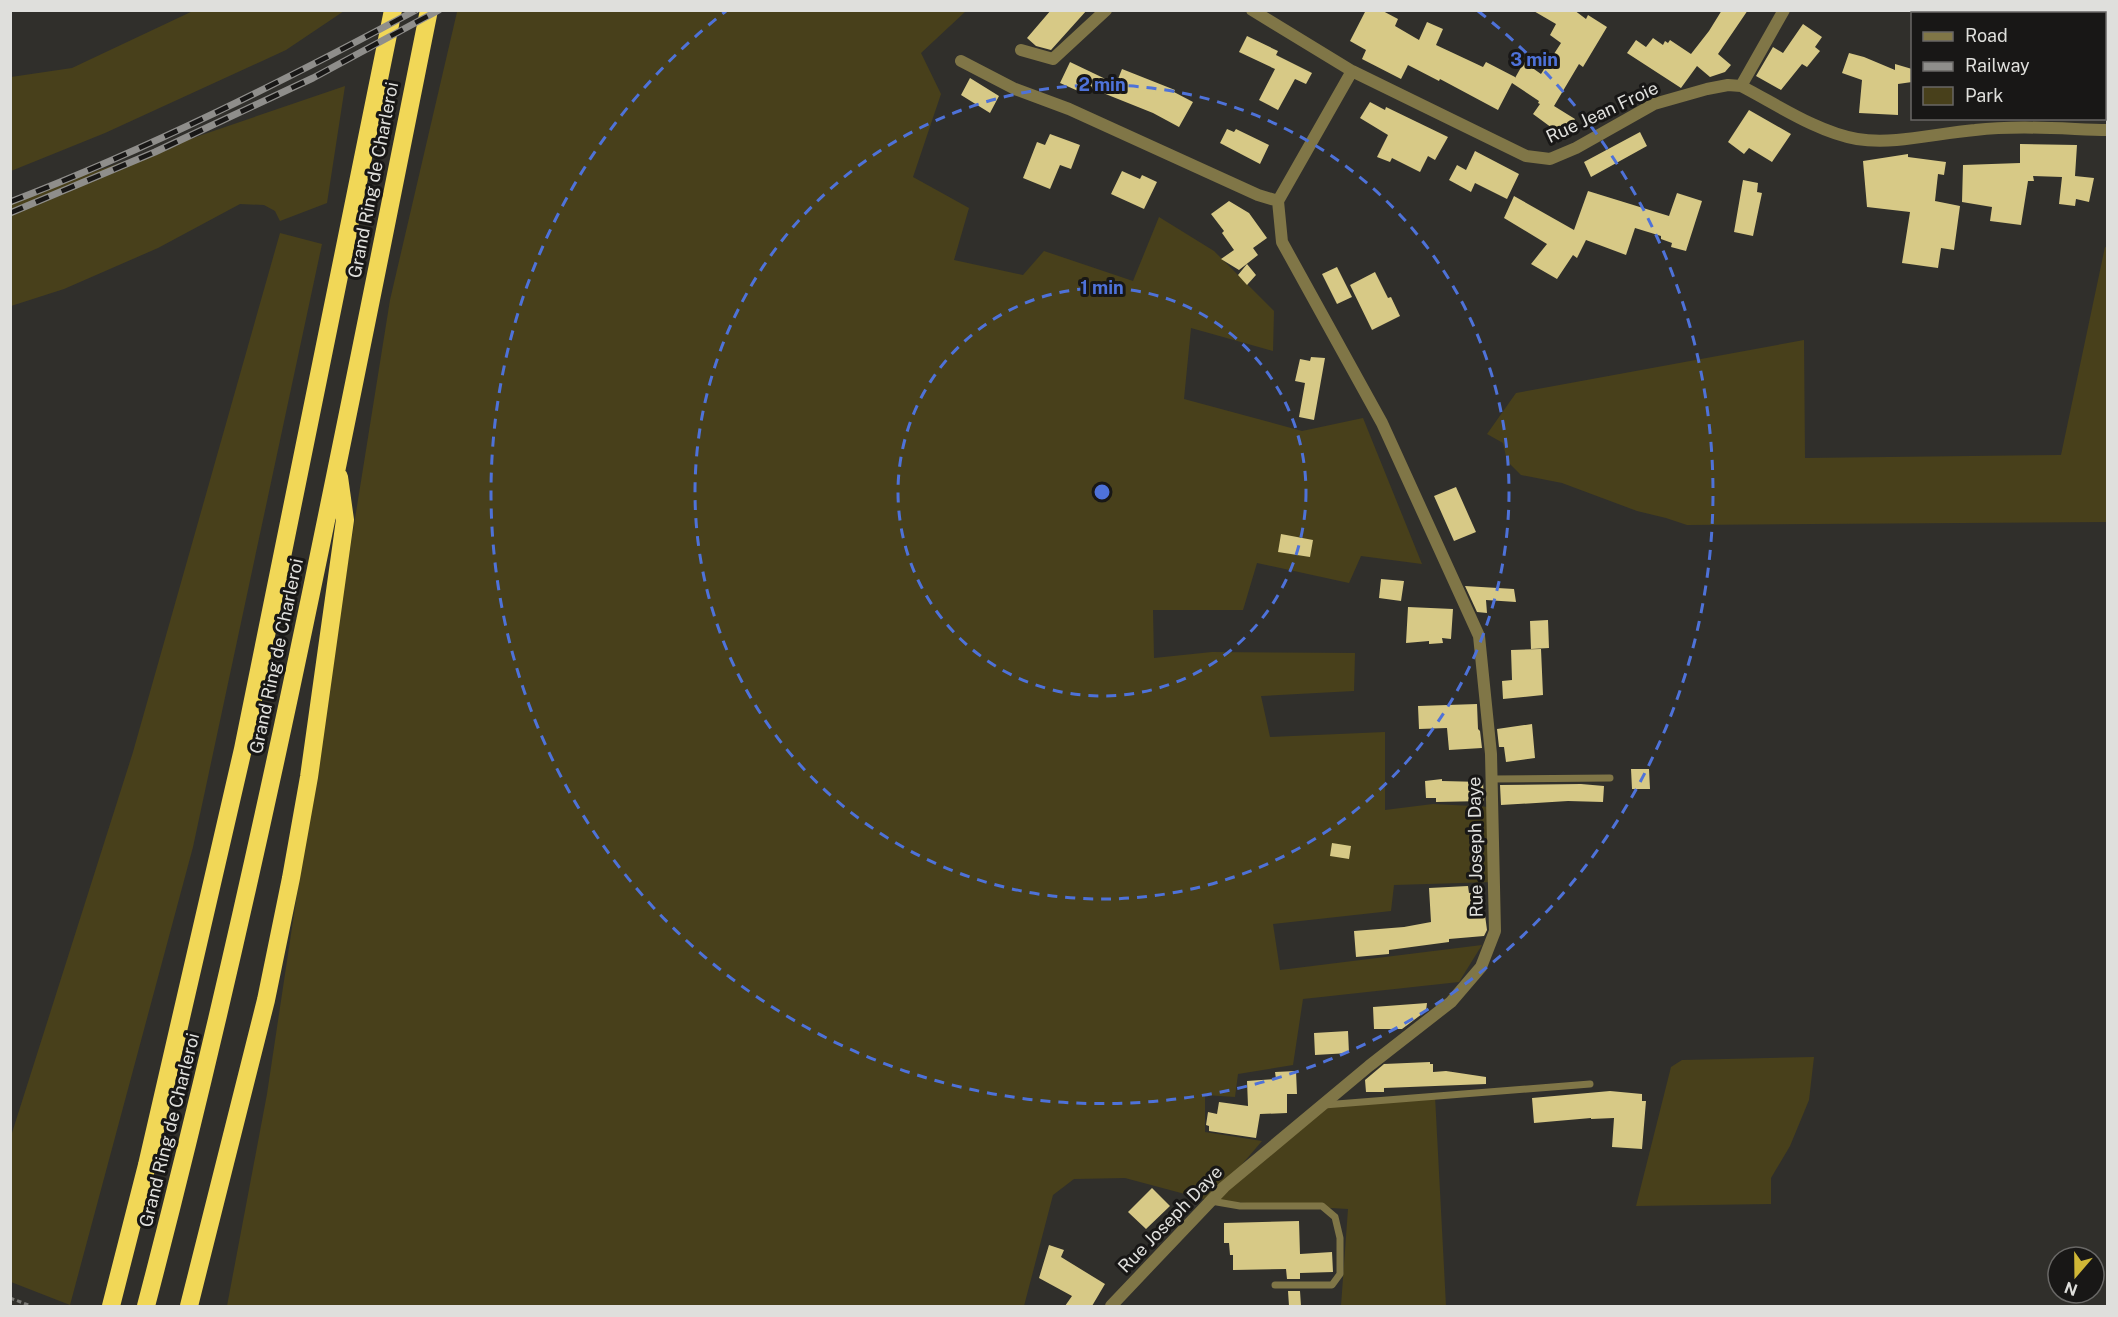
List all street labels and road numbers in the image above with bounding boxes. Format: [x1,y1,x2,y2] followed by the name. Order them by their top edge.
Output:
[1543,77,1661,147] street label: Rue Jean Froie
[344,80,402,280] street label: Grand Ring de Charleroi
[245,556,307,756] street label: Grand Ring de Charleroi
[1463,777,1487,917] street label: Rue Joseph Daye
[135,1031,203,1229] street label: Grand Ring de Charleroi
[1114,1161,1226,1277] street label: Rue Joseph Daye

